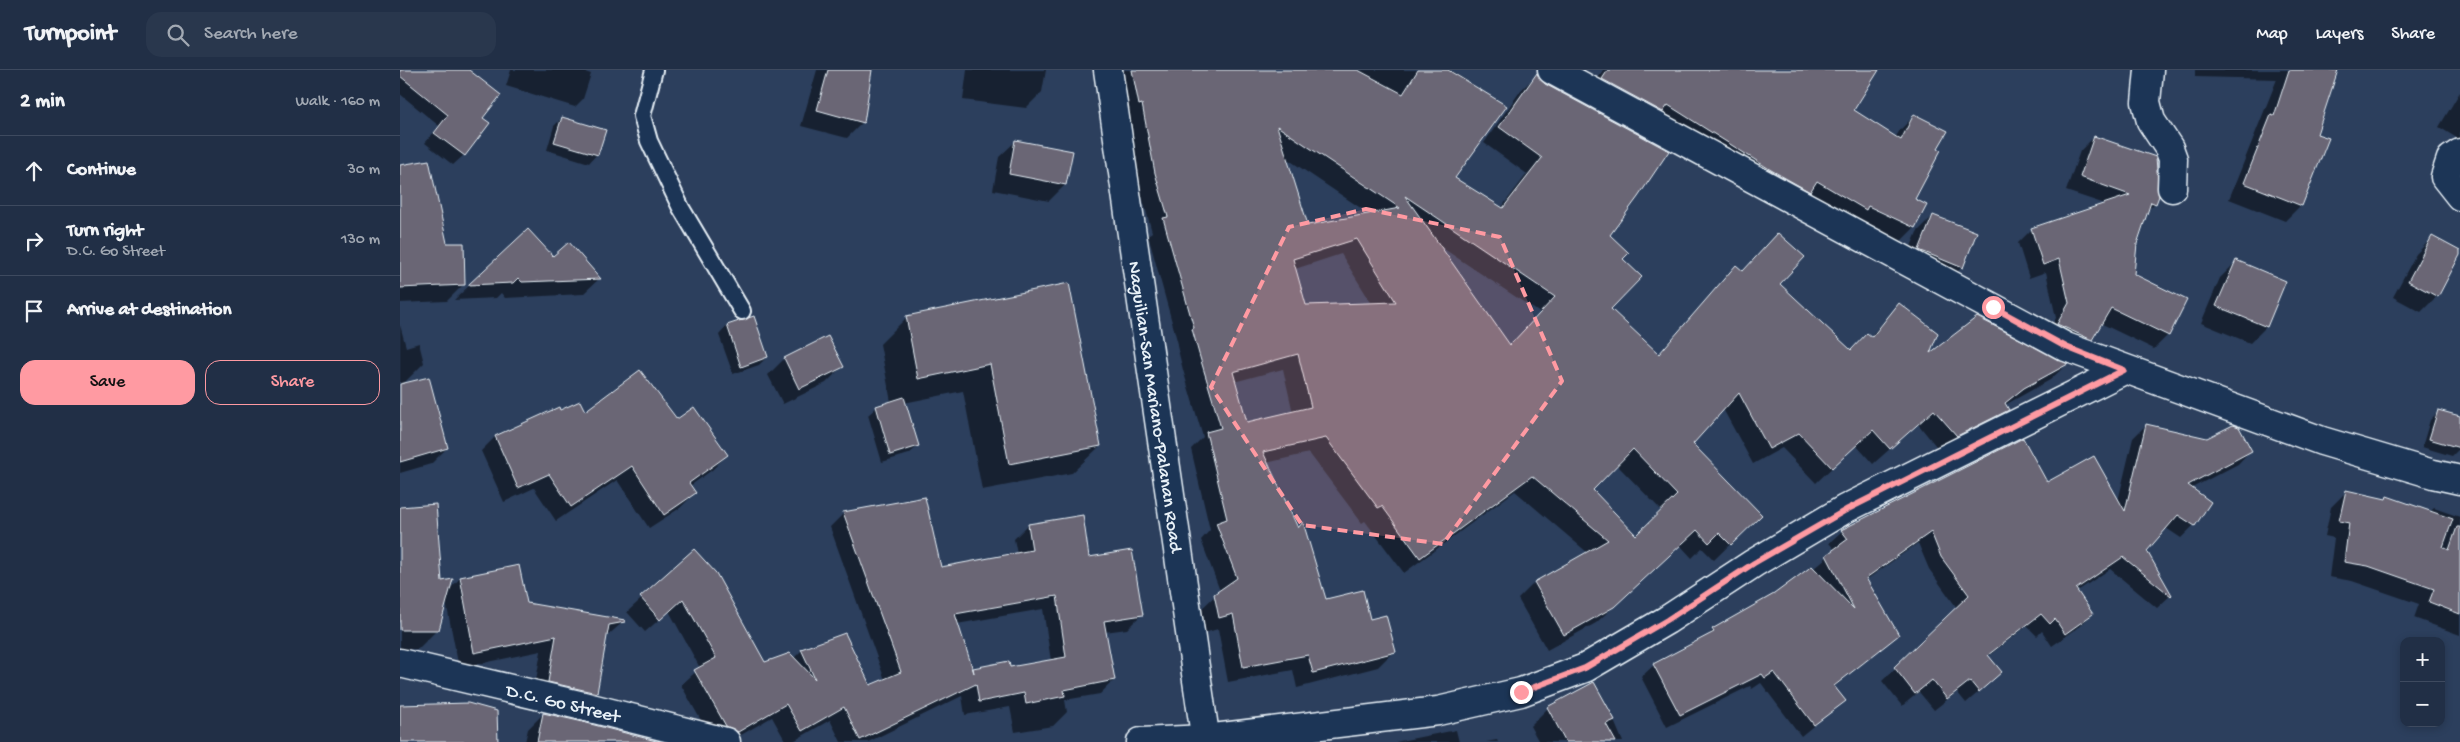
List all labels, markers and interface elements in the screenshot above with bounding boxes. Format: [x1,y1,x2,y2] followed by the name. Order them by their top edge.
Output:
[146,12,496,57] search box
[25,20,116,49] text: Turnpoint
[164,21,192,49] icon: search
[204,23,298,46] text: Search here
[2256,24,2288,45] text: Map
[2316,24,2363,45] text: Layers
[2391,24,2435,45] text: Share
[20,90,65,115] text: 2 min
[295,93,380,112] text: Walk · 160 m
[20,157,48,185] icon: ahead
[67,159,136,182] text: Continue
[347,161,380,180] text: 30 m
[67,220,143,243] text: Turn right
[20,227,48,255] icon: right
[341,231,380,250] text: 130 m
[67,243,165,262] text: D.C. Go Street
[1121,260,1186,556] street label: Naguilian-San Mariano-Palanan Road
[1982,296,2005,319] route start
[20,297,48,325] icon: arrive
[67,299,231,322] text: Arrive at destination
[20,360,195,405] button: Save
[205,360,380,405] button: Share
[2400,637,2445,727] map controls
[2400,637,2445,682] button: +
[502,680,624,730] street label: D.C. Go Street
[1510,681,1533,704] route end
[2400,682,2445,727] button: −

